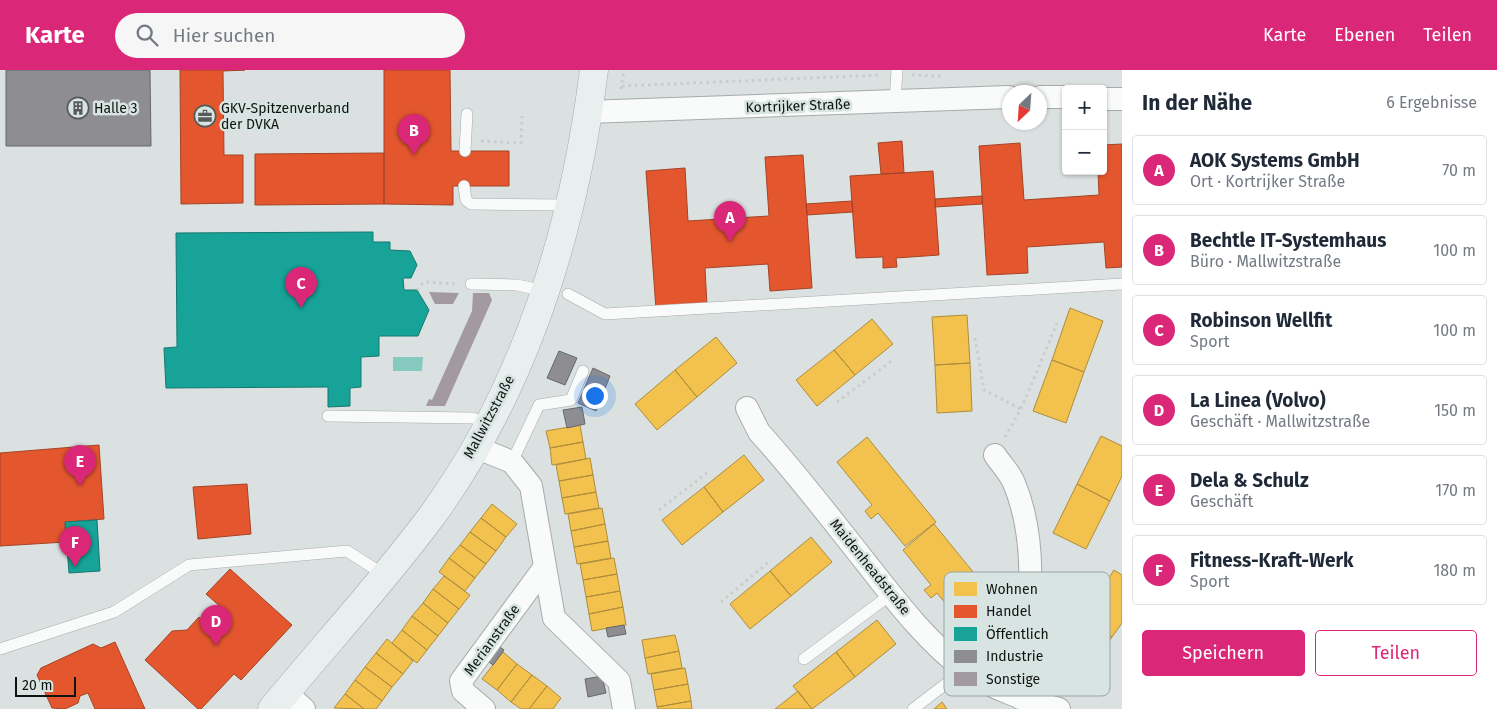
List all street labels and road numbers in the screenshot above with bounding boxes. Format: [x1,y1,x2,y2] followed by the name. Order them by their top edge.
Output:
[745,96,851,116] street label: Kortrijker Straße
[460,373,518,461] street label: Mallwitzstraße
[826,516,914,618] street label: Maidenheadstraße
[461,601,523,679] street label: Merianstraße

